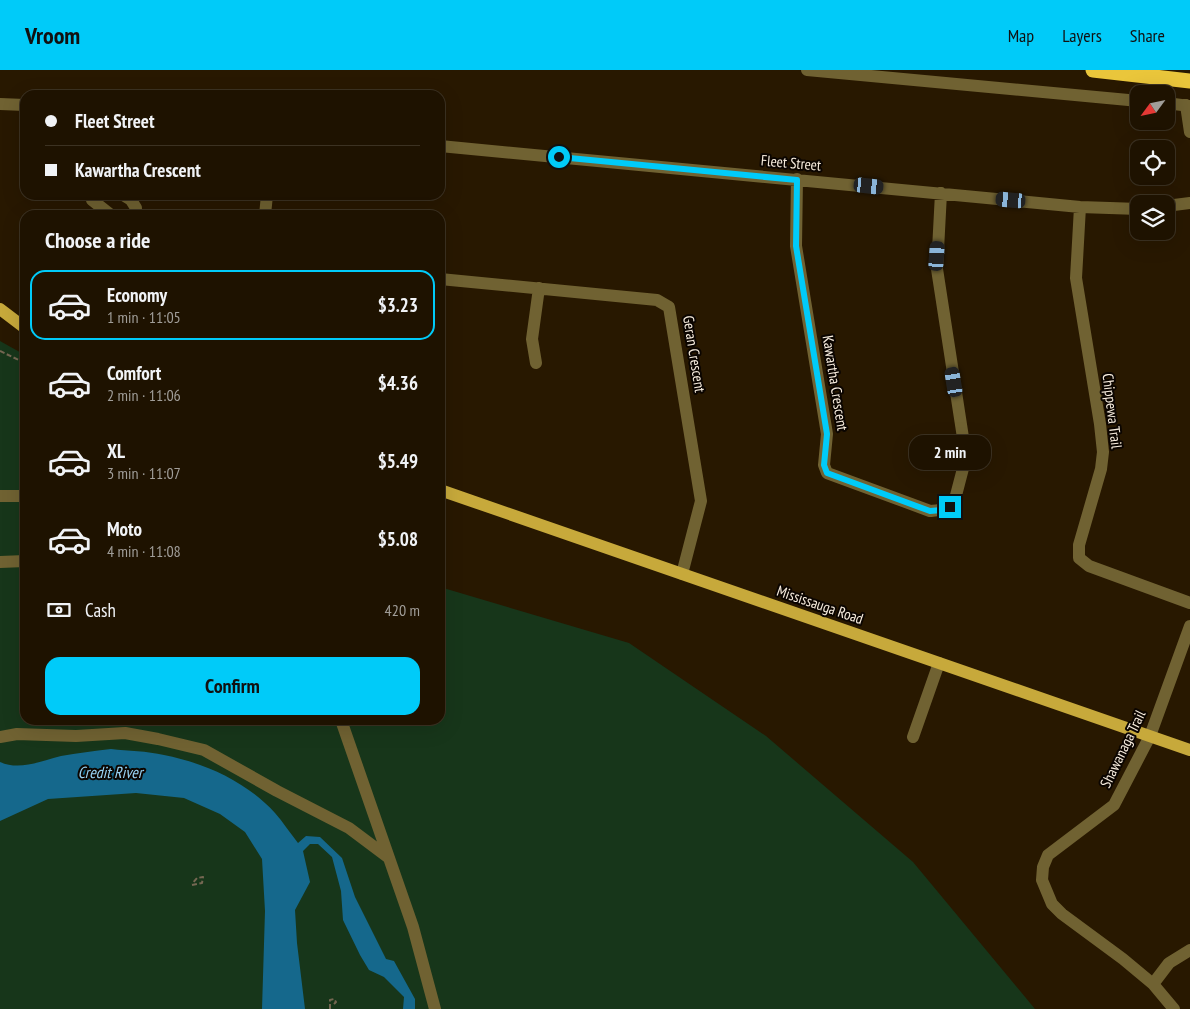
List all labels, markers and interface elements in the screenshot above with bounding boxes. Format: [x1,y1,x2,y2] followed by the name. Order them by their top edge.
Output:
[25,20,80,51] text: Vroom
[1008,24,1034,47] text: Map
[1062,24,1102,47] text: Layers
[1130,24,1165,47] text: Share
[1130,85,1175,130] north arrow
[1130,85,1175,240] map controls
[75,109,155,133] text: Fleet Street
[1130,140,1175,185] button: locate
[548,146,570,168] route start
[760,150,822,175] street label: Fleet Street
[75,158,201,182] text: Kawartha Crescent
[853,177,884,195] car
[995,191,1026,209] car
[1130,195,1175,240] button: layers
[45,226,150,254] text: Choose a ride
[928,241,945,271] car
[47,283,92,328] icon: car
[107,283,167,307] text: Economy
[378,293,418,317] text: $3.23
[107,307,181,327] text: 1 min · 11:05
[679,314,710,394] street label: Geran Crescent
[819,334,852,432] street label: Kawartha Crescent
[47,361,92,406] icon: car
[107,361,161,385] text: Comfort
[944,366,963,398] car
[378,371,418,395] text: $4.36
[1098,372,1127,450] street label: Chippewa Trail
[107,385,181,405] text: 2 min · 11:06
[909,434,991,470] callout: 2 min
[47,439,92,484] icon: car
[107,439,125,463] text: XL
[934,442,966,462] text: 2 min
[378,449,418,473] text: $5.49
[107,463,181,483] text: 3 min · 11:07
[939,496,961,518] route end
[47,517,92,562] icon: car
[107,517,142,541] text: Moto
[378,527,418,551] text: $5.08
[107,541,181,561] text: 4 min · 11:08
[774,581,866,628] street label: Mississauga Road
[45,596,73,624] icon: cash
[85,598,116,622] text: Cash
[385,600,420,620] text: 420 m
[45,657,420,715] button: Confirm
[1096,706,1150,791] street label: Shawanaga Trail
[78,762,145,782] water label: Credit River

